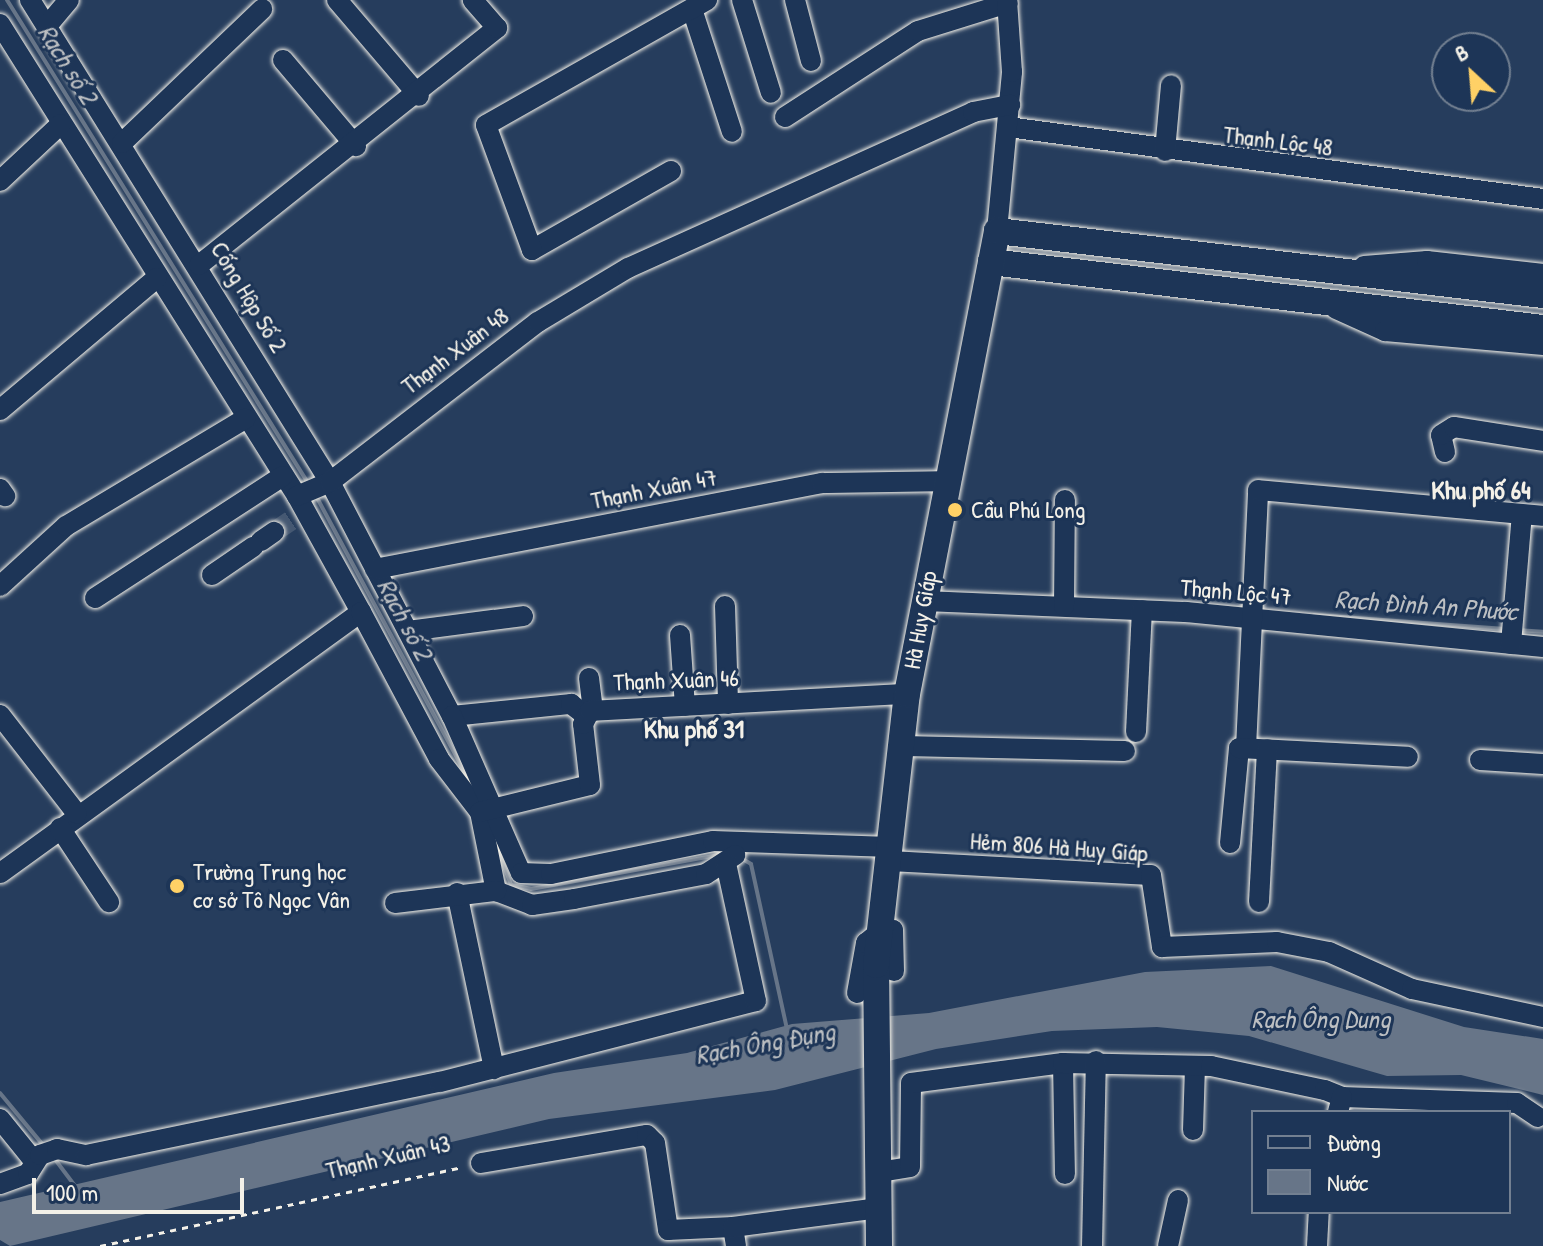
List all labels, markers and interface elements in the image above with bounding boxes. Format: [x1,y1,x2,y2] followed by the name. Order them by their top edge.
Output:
[32,19,104,109] water label: Rạch số 2
[1431,32,1511,112] north arrow
[1450,36,1473,68] text: B
[1222,120,1334,162] street label: Thạnh Lộc 48
[205,236,293,358] street label: Cống Hộp Số 2
[396,301,514,401] street label: Thạnh Xuân 48
[589,463,719,515] street label: Thạnh Xuân 47
[1431,474,1531,506] district label: Khu phố 64
[971,496,1086,524] place label: Cầu Phú Long
[946,501,964,519] marker: Cầu Phú Long
[897,569,943,671] street label: Hà Huy Giáp
[371,573,439,665] water label: Rạch số 2
[1179,573,1293,611] street label: Thạnh Lộc 47
[1334,583,1518,627] water label: Rạch Đình An Phước
[613,663,739,697] street label: Thạnh Xuân 46
[644,713,744,745] district label: Khu phố 31
[969,826,1149,868] street label: Hẻm 806 Hà Huy Giáp
[193,858,350,914] place label: Trường Trung học cơ sở Tô Ngọc Vân
[168,877,186,895] marker: Trường Trung học cơ sở Tô Ngọc Vân
[1252,1003,1390,1035] water label: Rạch Ông Dung
[693,1015,837,1071] water label: Rạch Ông Đụng
[1251,1110,1511,1214] legend
[1327,1126,1381,1158] text: Đường
[323,1129,453,1185] street label: Thạnh Xuân 43
[36,1162,248,1212] scale bar
[1327,1166,1368,1198] text: Nước
[46,1176,98,1208] text: 100 m

